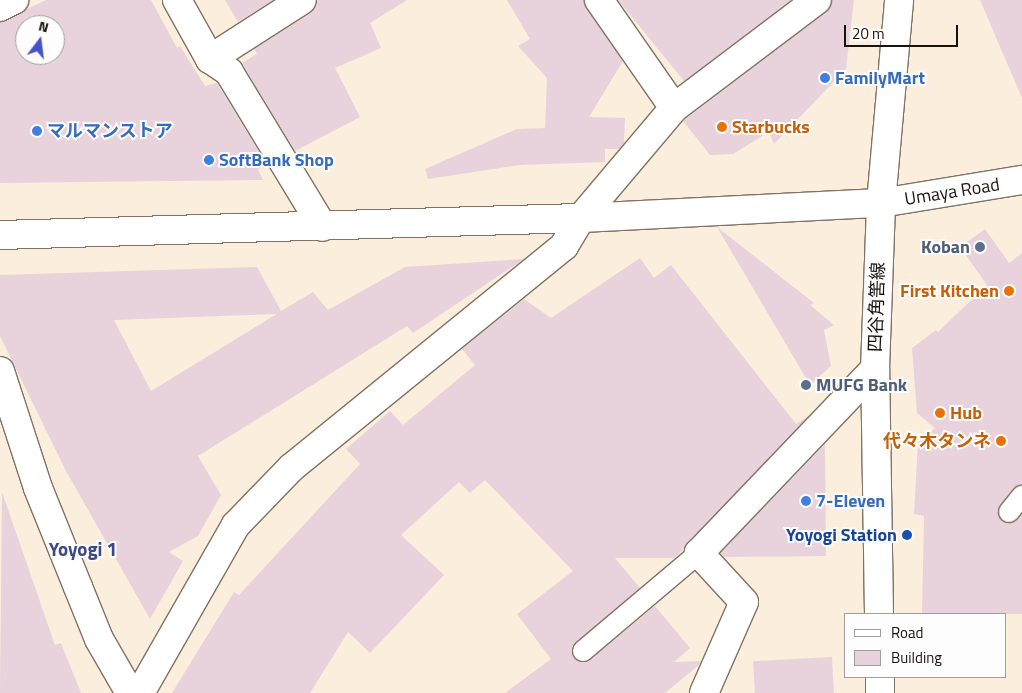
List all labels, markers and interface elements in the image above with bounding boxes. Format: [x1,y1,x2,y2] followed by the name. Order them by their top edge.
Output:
[15,15,65,65] north arrow
[36,15,51,37] text: N
[847,15,961,47] scale bar
[852,22,885,45] text: 20 m
[835,67,925,89] place label: FamilyMart
[819,72,831,84] marker: FamilyMart
[732,116,810,138] place label: Starbucks
[47,120,173,142] place label: マルマンストア
[716,121,728,133] marker: Starbucks
[31,125,43,137] marker: マルマンストア
[219,149,334,171] place label: SoftBank Shop
[203,154,215,166] marker: SoftBank Shop
[903,174,1001,210] street label: Umaya Road
[921,236,970,258] place label: Koban
[974,241,986,253] marker: Koban
[865,262,889,352] street label: 四谷角筈線
[900,280,999,302] place label: First Kitchen
[1003,285,1015,297] marker: First Kitchen
[816,374,907,396] place label: MUFG Bank
[800,379,812,391] marker: MUFG Bank
[950,402,982,424] place label: Hub
[934,407,946,419] marker: Hub
[883,430,991,452] place label: 代々木タンネ
[995,435,1007,447] marker: 代々木タンネ
[816,490,885,512] place label: 7-Eleven
[800,495,812,507] marker: 7-Eleven
[786,524,897,546] place label: Yoyogi Station
[901,529,913,541] marker: Yoyogi Station
[49,538,117,560] district label: Yoyogi 1
[844,613,1007,678] legend
[891,621,923,644] text: Road
[891,646,942,669] text: Building

